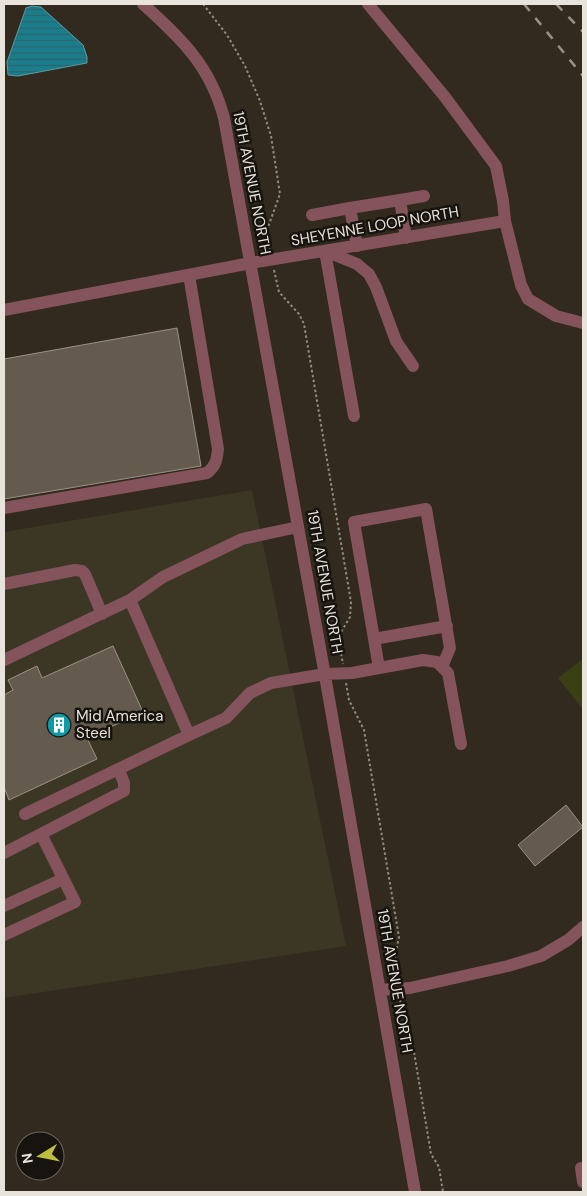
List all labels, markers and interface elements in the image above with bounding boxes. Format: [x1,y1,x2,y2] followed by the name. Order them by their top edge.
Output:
[228,110,276,256] street label: 19TH AVENUE NORTH
[289,201,461,251] street label: SHEYENNE LOOP NORTH
[303,509,347,655] street label: 19TH AVENUE NORTH
[76,706,163,743] place label: Mid America Steel
[46,712,72,738] building icon: Mid America Steel
[373,908,417,1054] street label: 19TH AVENUE NORTH
[15,1131,65,1181] north arrow
[17,1152,37,1165] text: N

